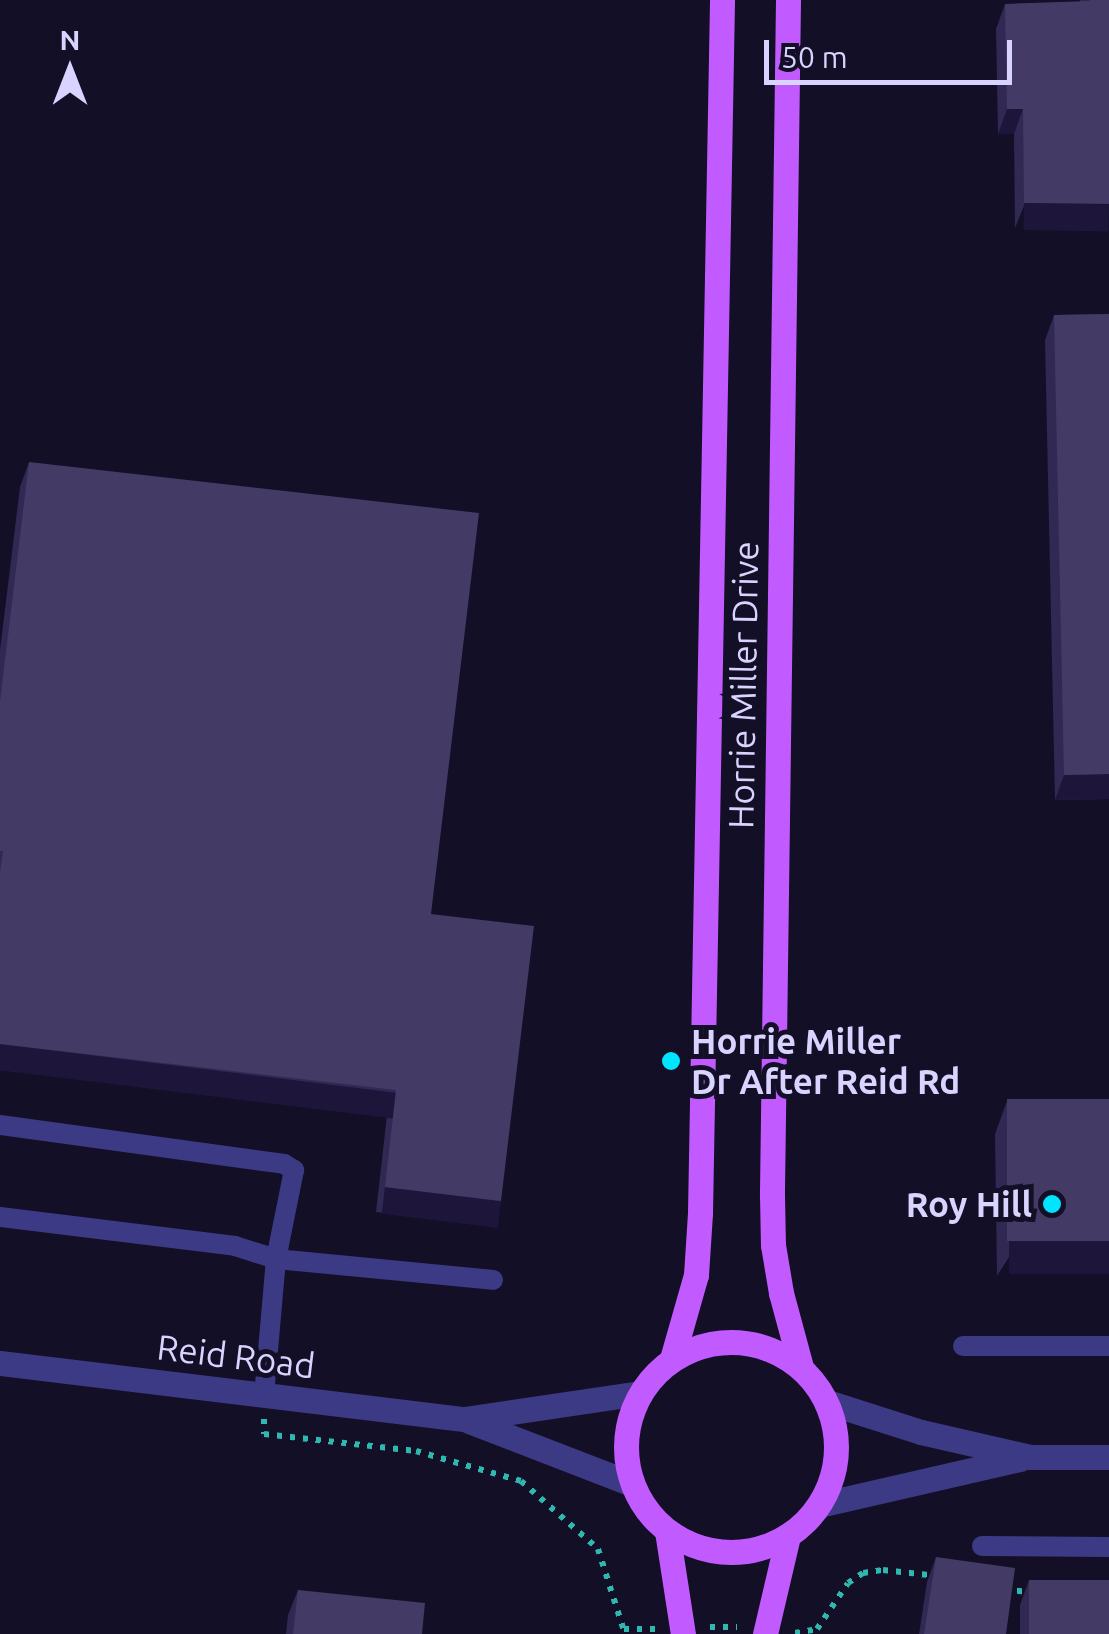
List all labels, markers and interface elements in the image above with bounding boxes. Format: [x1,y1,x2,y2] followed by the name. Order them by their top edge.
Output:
[20,20,120,120] north arrow
[769,20,1016,82] scale bar
[60,24,80,55] text: N
[781,40,848,74] text: 50 m
[719,541,767,829] street label: Horrie Miller Drive
[691,1020,960,1102] place label: Horrie Miller Dr After Reid Rd
[660,1050,682,1072] marker: Horrie Miller Dr After Reid Rd
[906,1183,1032,1225] place label: Roy Hill
[1041,1193,1063,1215] marker: Roy Hill
[155,1325,317,1387] street label: Reid Road

